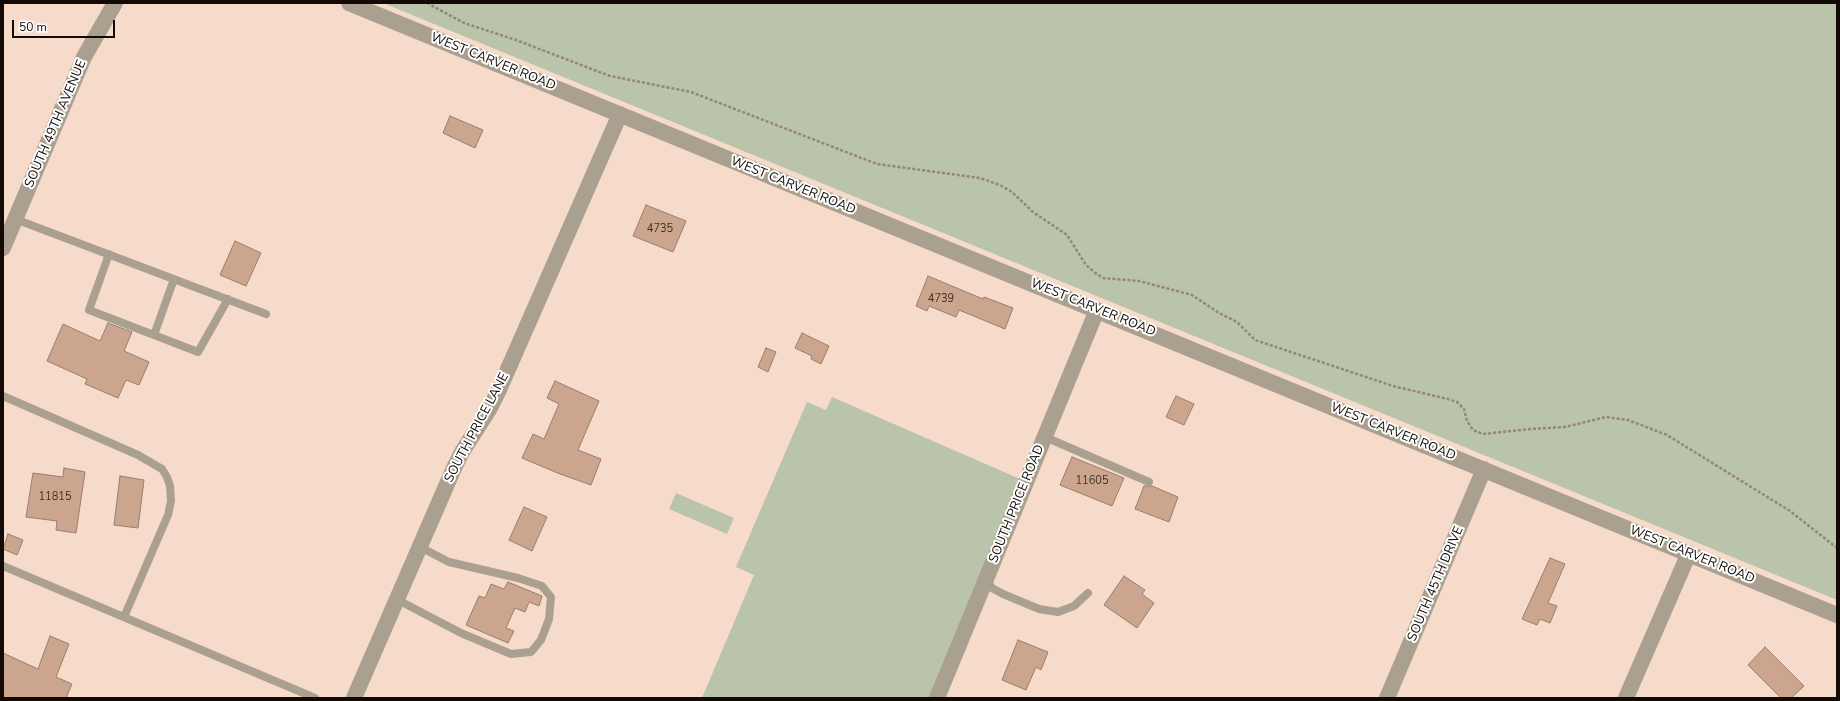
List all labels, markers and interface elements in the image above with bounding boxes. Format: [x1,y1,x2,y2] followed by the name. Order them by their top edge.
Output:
[14,12,117,38] scale bar
[19,19,47,35] text: 50 m
[428,30,558,94] street label: WEST CARVER ROAD
[22,58,90,190] street label: SOUTH 49TH AVENUE
[728,154,858,218] street label: WEST CARVER ROAD
[647,222,673,236] house number: 4735
[1028,276,1158,340] street label: WEST CARVER ROAD
[928,292,954,306] house number: 4739
[442,371,512,485] street label: SOUTH PRICE LANE
[1328,400,1458,464] street label: WEST CARVER ROAD
[986,443,1048,565] street label: SOUTH PRICE ROAD
[1076,474,1108,488] house number: 11605
[39,490,71,504] house number: 11815
[1627,523,1757,587] street label: WEST CARVER ROAD
[1405,524,1467,644] street label: SOUTH 45TH DRIVE

